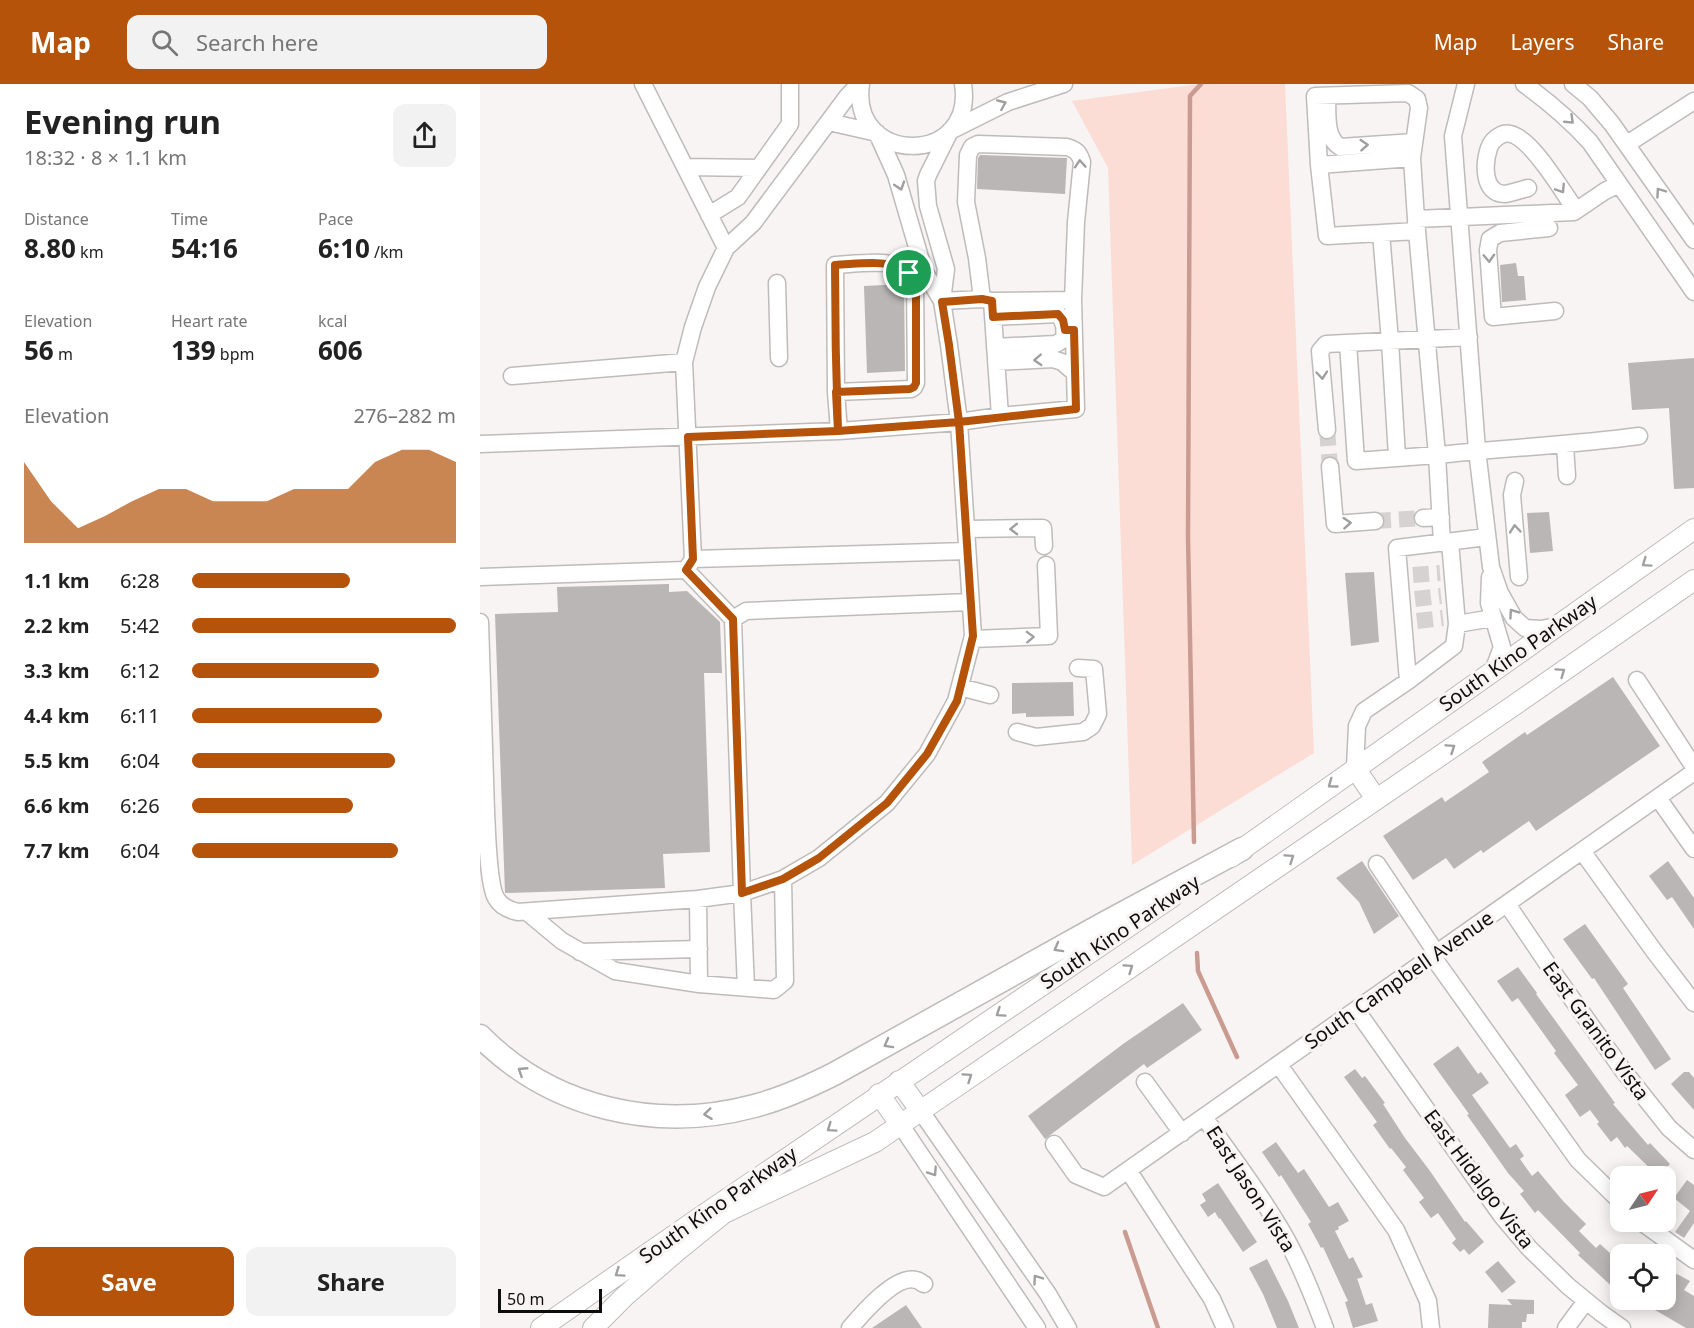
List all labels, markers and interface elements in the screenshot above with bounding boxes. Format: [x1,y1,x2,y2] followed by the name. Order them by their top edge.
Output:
[127,15,547,69] search box
[30,23,91,61] text: Map
[148,26,181,59] icon: search
[196,27,318,57] text: Search here
[1434,28,1478,56] text: Map
[1511,28,1575,56] text: Layers
[1608,28,1664,56] text: Share
[24,99,221,144] text: Evening run
[995,100,1006,112] one-way arrow
[393,104,456,167] button: share
[1563,113,1573,124] one-way arrow
[1359,139,1368,152] one-way arrow
[24,144,187,171] text: 18:32 · 8 × 1.1 km
[1074,159,1087,169] one-way arrow
[893,180,905,191] one-way arrow
[1553,182,1564,193] one-way arrow
[1656,187,1667,198] one-way arrow
[24,208,89,230] text: Distance
[171,208,208,230] text: Time
[318,208,353,230] text: Pace
[24,230,76,266] text: 8.80
[171,230,238,266] text: 54:16
[318,230,370,266] text: 6:10
[76,241,104,263] text: km
[370,241,404,263] text: /km
[883,247,934,298] pin
[1482,253,1495,262] one-way arrow
[892,256,925,289] icon: arrive
[24,310,92,332] text: Elevation
[171,310,247,332] text: Heart rate
[318,310,347,332] text: kcal
[24,332,54,368] text: 56
[171,332,216,368] text: 139
[318,332,363,368] text: 606
[54,343,73,365] text: m
[216,343,254,365] text: bpm
[1033,353,1042,366] one-way arrow
[1315,371,1328,380] one-way arrow
[24,402,109,429] text: Elevation
[353,402,456,429] text: 276–282 m
[1342,517,1351,530] one-way arrow
[1009,522,1018,535] one-way arrow
[1509,524,1522,533] one-way arrow
[1642,556,1653,567] one-way arrow
[24,567,90,594] text: 1.1 km
[120,567,160,594] text: 6:28
[1433,587,1603,717] street label: South Kino Parkway
[1509,609,1520,620] one-way arrow
[24,612,90,639] text: 2.2 km
[120,612,160,639] text: 5:42
[1026,630,1035,643] one-way arrow
[24,657,90,684] text: 3.3 km
[120,657,160,684] text: 6:12
[1555,668,1566,679] one-way arrow
[24,702,90,729] text: 4.4 km
[120,702,160,729] text: 6:11
[1445,744,1456,755] one-way arrow
[24,747,90,774] text: 5.5 km
[120,747,160,774] text: 6:04
[1328,777,1339,788] one-way arrow
[24,792,90,819] text: 6.6 km
[120,792,160,819] text: 6:26
[24,837,90,864] text: 7.7 km
[120,837,160,864] text: 6:04
[1284,854,1295,865] one-way arrow
[1035,868,1205,995] street label: South Kino Parkway
[1299,904,1498,1055] street label: South Campbell Avenue
[1054,941,1064,952] one-way arrow
[1537,956,1656,1105] street label: East Granito Vista
[1123,963,1133,975] one-way arrow
[995,1006,1006,1017] one-way arrow
[884,1036,894,1048] one-way arrow
[518,1067,529,1078] one-way arrow
[961,1073,972,1084] one-way arrow
[1418,1104,1541,1254] street label: East Hidalgo Vista
[703,1108,713,1120] one-way arrow
[827,1120,837,1132] one-way arrow
[1200,1120,1302,1257] street label: East Jason Vista
[633,1139,803,1269] street label: South Kino Parkway
[926,1166,937,1177] one-way arrow
[1610,1166,1676,1232] north arrow
[1610,1166,1676,1310] map controls
[1610,1244,1676,1310] button: locate
[24,1247,234,1316] button: Save
[246,1247,456,1316] button: Share
[615,1266,626,1277] one-way arrow
[1033,1274,1044,1285] one-way arrow
[498,1286,602,1314] scale bar
[507,1288,544,1310] text: 50 m

